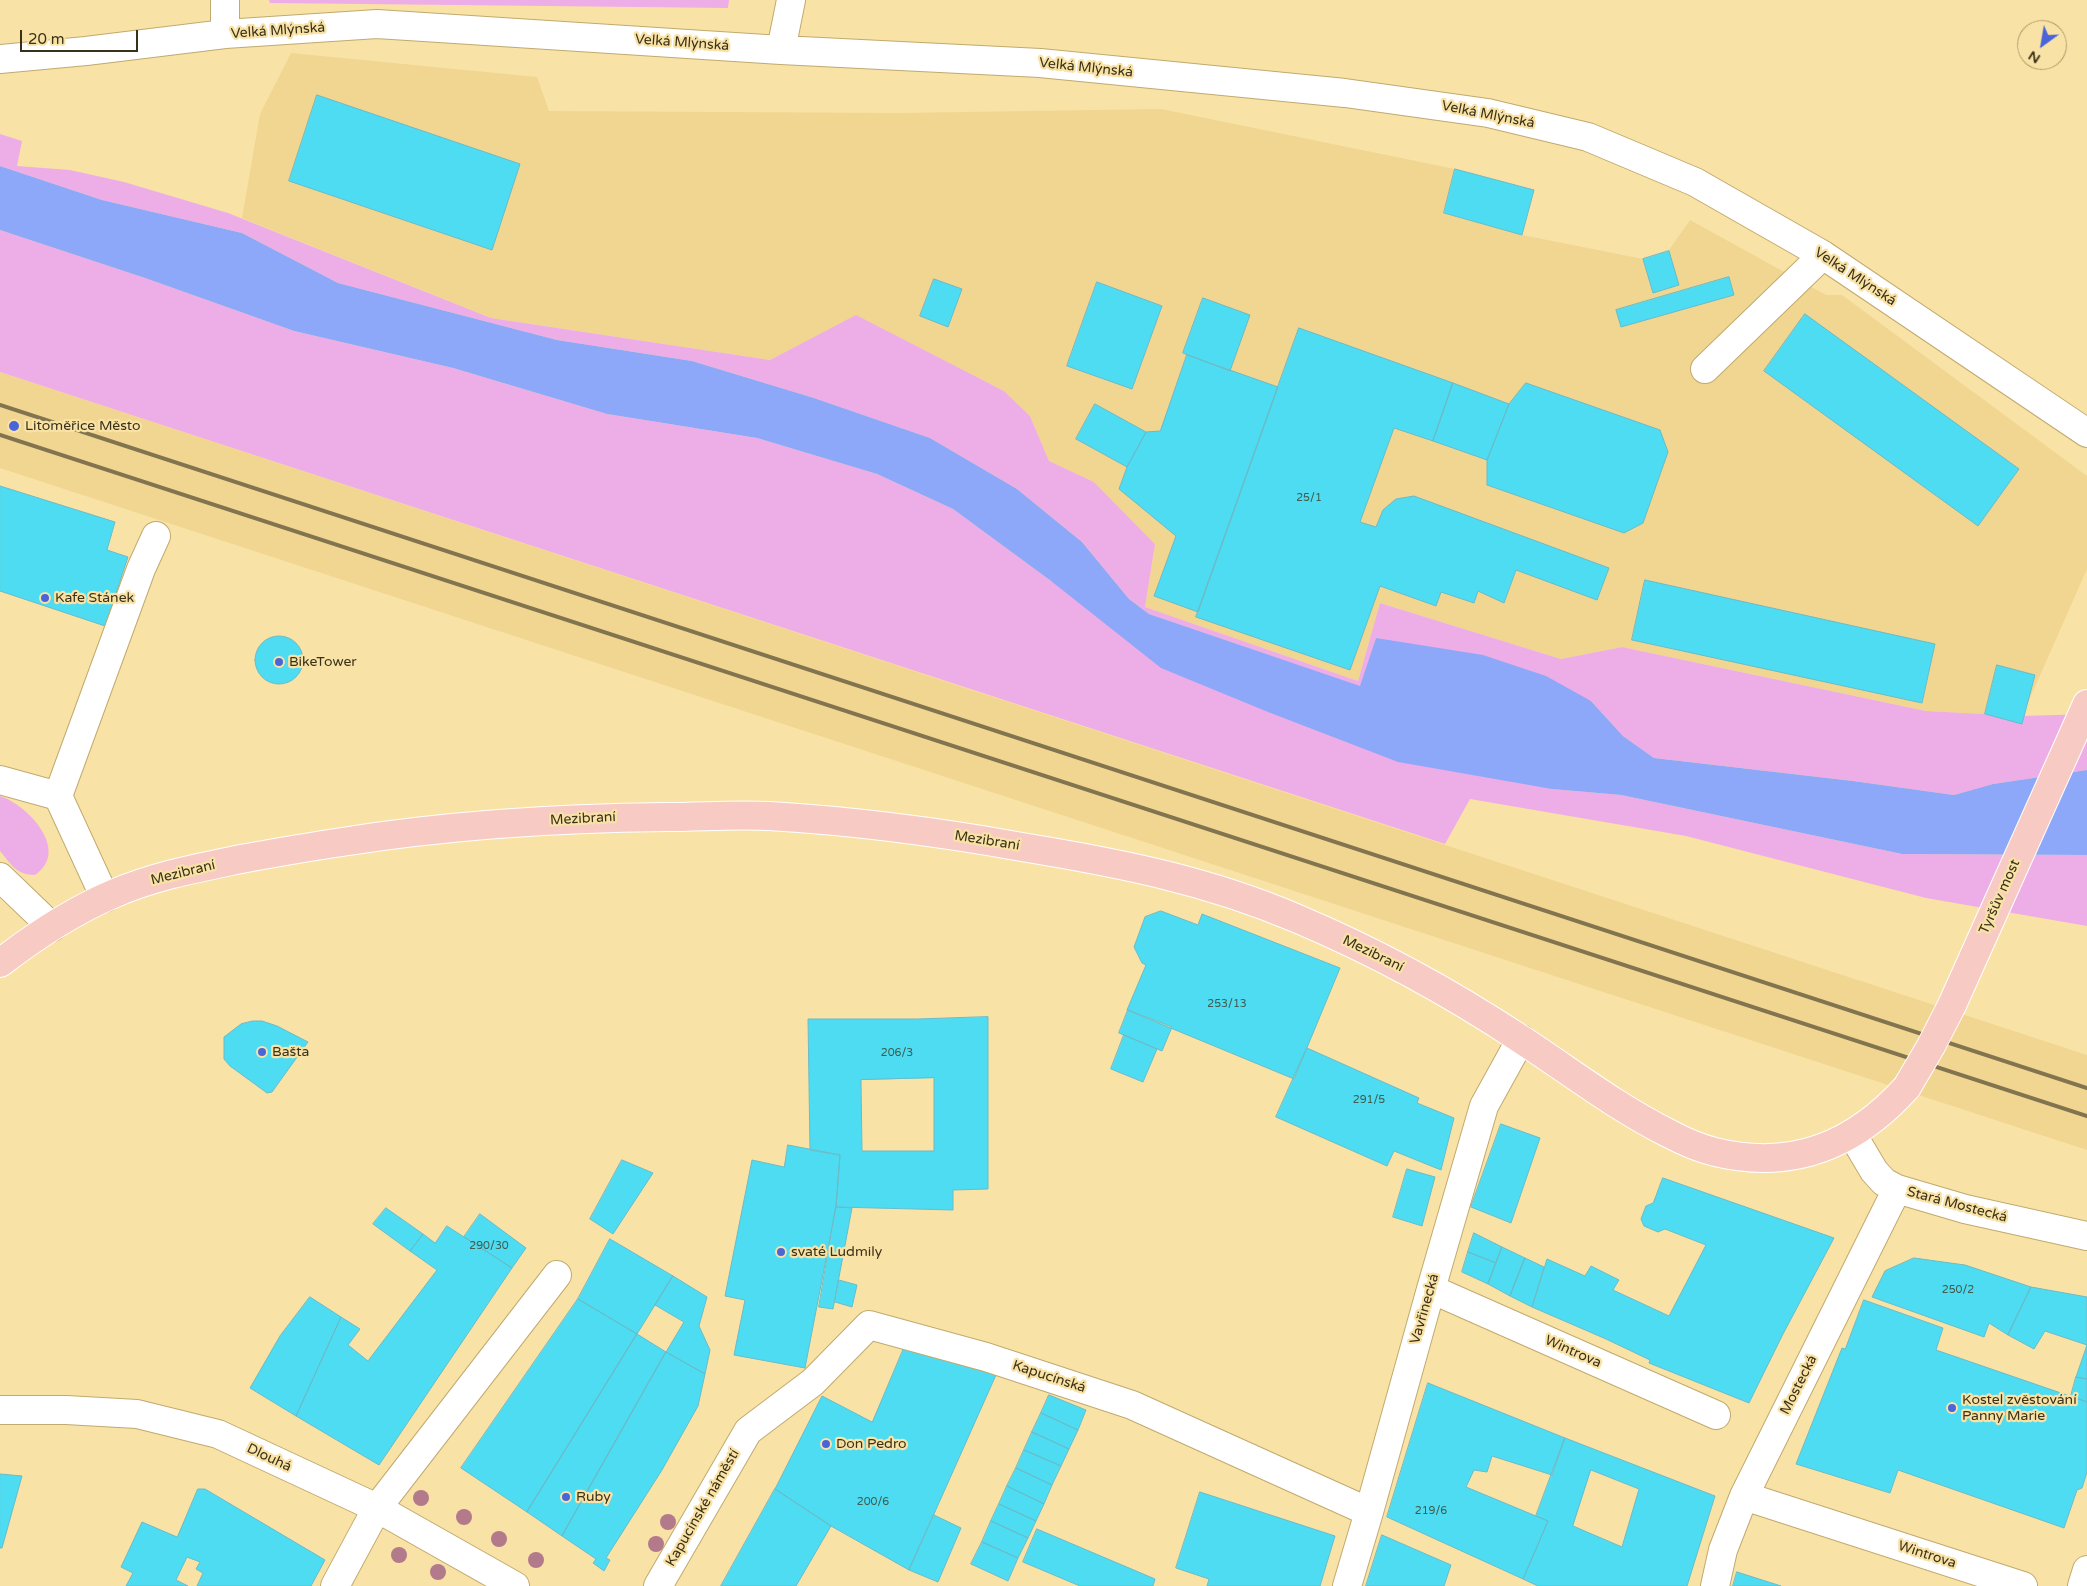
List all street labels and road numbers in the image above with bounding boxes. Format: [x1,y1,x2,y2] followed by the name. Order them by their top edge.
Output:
[230,19,326,43] street label: Velká Mlýnská
[634,31,730,55] street label: Velká Mlýnská
[1038,55,1134,81] street label: Velká Mlýnská
[1440,98,1536,132] street label: Velká Mlýnská
[1811,244,1899,310] street label: Velká Mlýnská
[550,809,616,829] street label: Mezibraní
[953,828,1021,854] street label: Mezibraní
[149,857,217,889] street label: Mezibraní
[1976,857,2024,937] street label: Tyršův most
[1340,932,1406,976] street label: Mezibraní
[1905,1184,2009,1226] street label: Stará Mostecká
[1407,1272,1443,1346] street label: Vavřinecká
[1542,1332,1604,1372] street label: Wintrova
[1777,1352,1821,1418] street label: Mostecká
[1010,1357,1088,1397] street label: Kapucínská
[244,1440,294,1476] street label: Dlouhá
[663,1446,743,1570] street label: Kapucínské náměstí
[1896,1538,1958,1572] street label: Wintrova

